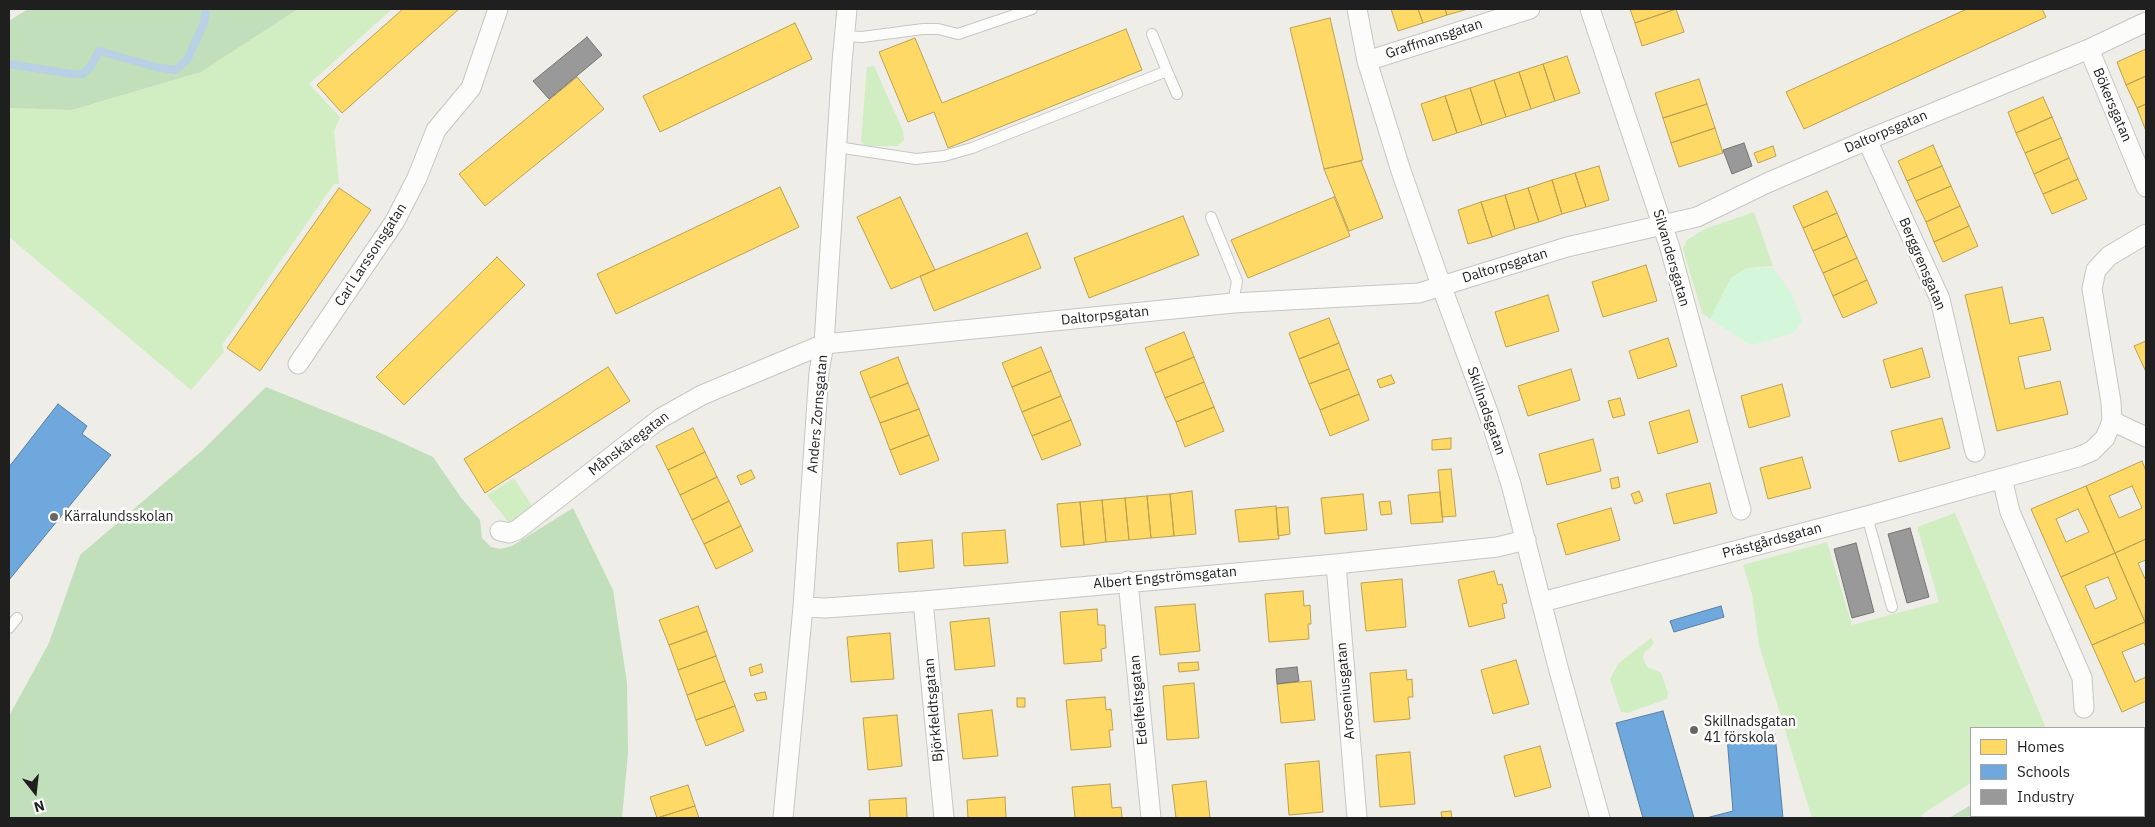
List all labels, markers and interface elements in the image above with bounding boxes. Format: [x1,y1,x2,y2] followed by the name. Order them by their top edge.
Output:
[1383,15,1485,63] street label: Graffmansgatan
[2089,65,2135,145] street label: Bökersgatan
[1842,107,1930,157] street label: Daltorpsgatan
[331,200,411,310] street label: Carl Larssonsgatan
[1649,207,1693,309] street label: Silvandersgatan
[1895,215,1949,313] street label: Berggrensgatan
[1460,245,1550,287] street label: Daltorpsgatan
[1060,303,1150,329] street label: Daltorpsgatan
[804,354,832,474] street label: Anders Zornsgatan
[1463,365,1509,457] street label: Skillnadsgatan
[585,408,673,480] street label: Månskäregatan
[64,509,173,525] place label: Kärralundsskolan
[48,511,60,523] marker: Kärralundsskolan
[1720,520,1824,562] street label: Prästgårdsgatan
[1092,563,1238,593] street label: Albert Engströmsgatan
[1333,642,1359,740] street label: Aroseniusgatan
[1127,654,1151,746] street label: Edelfeltsgatan
[921,658,947,762] street label: Björkfeldtsgatan
[1704,714,1796,746] place label: Skillnadsgatan 41 förskola
[1688,724,1700,736] marker: Skillnadsgatan 41 förskola
[1970,727,2145,817] legend
[2017,737,2065,756] text: Homes
[2017,762,2070,781] text: Schools
[10,767,60,817] north arrow
[2017,787,2074,806] text: Industry
[32,796,46,816] text: N

